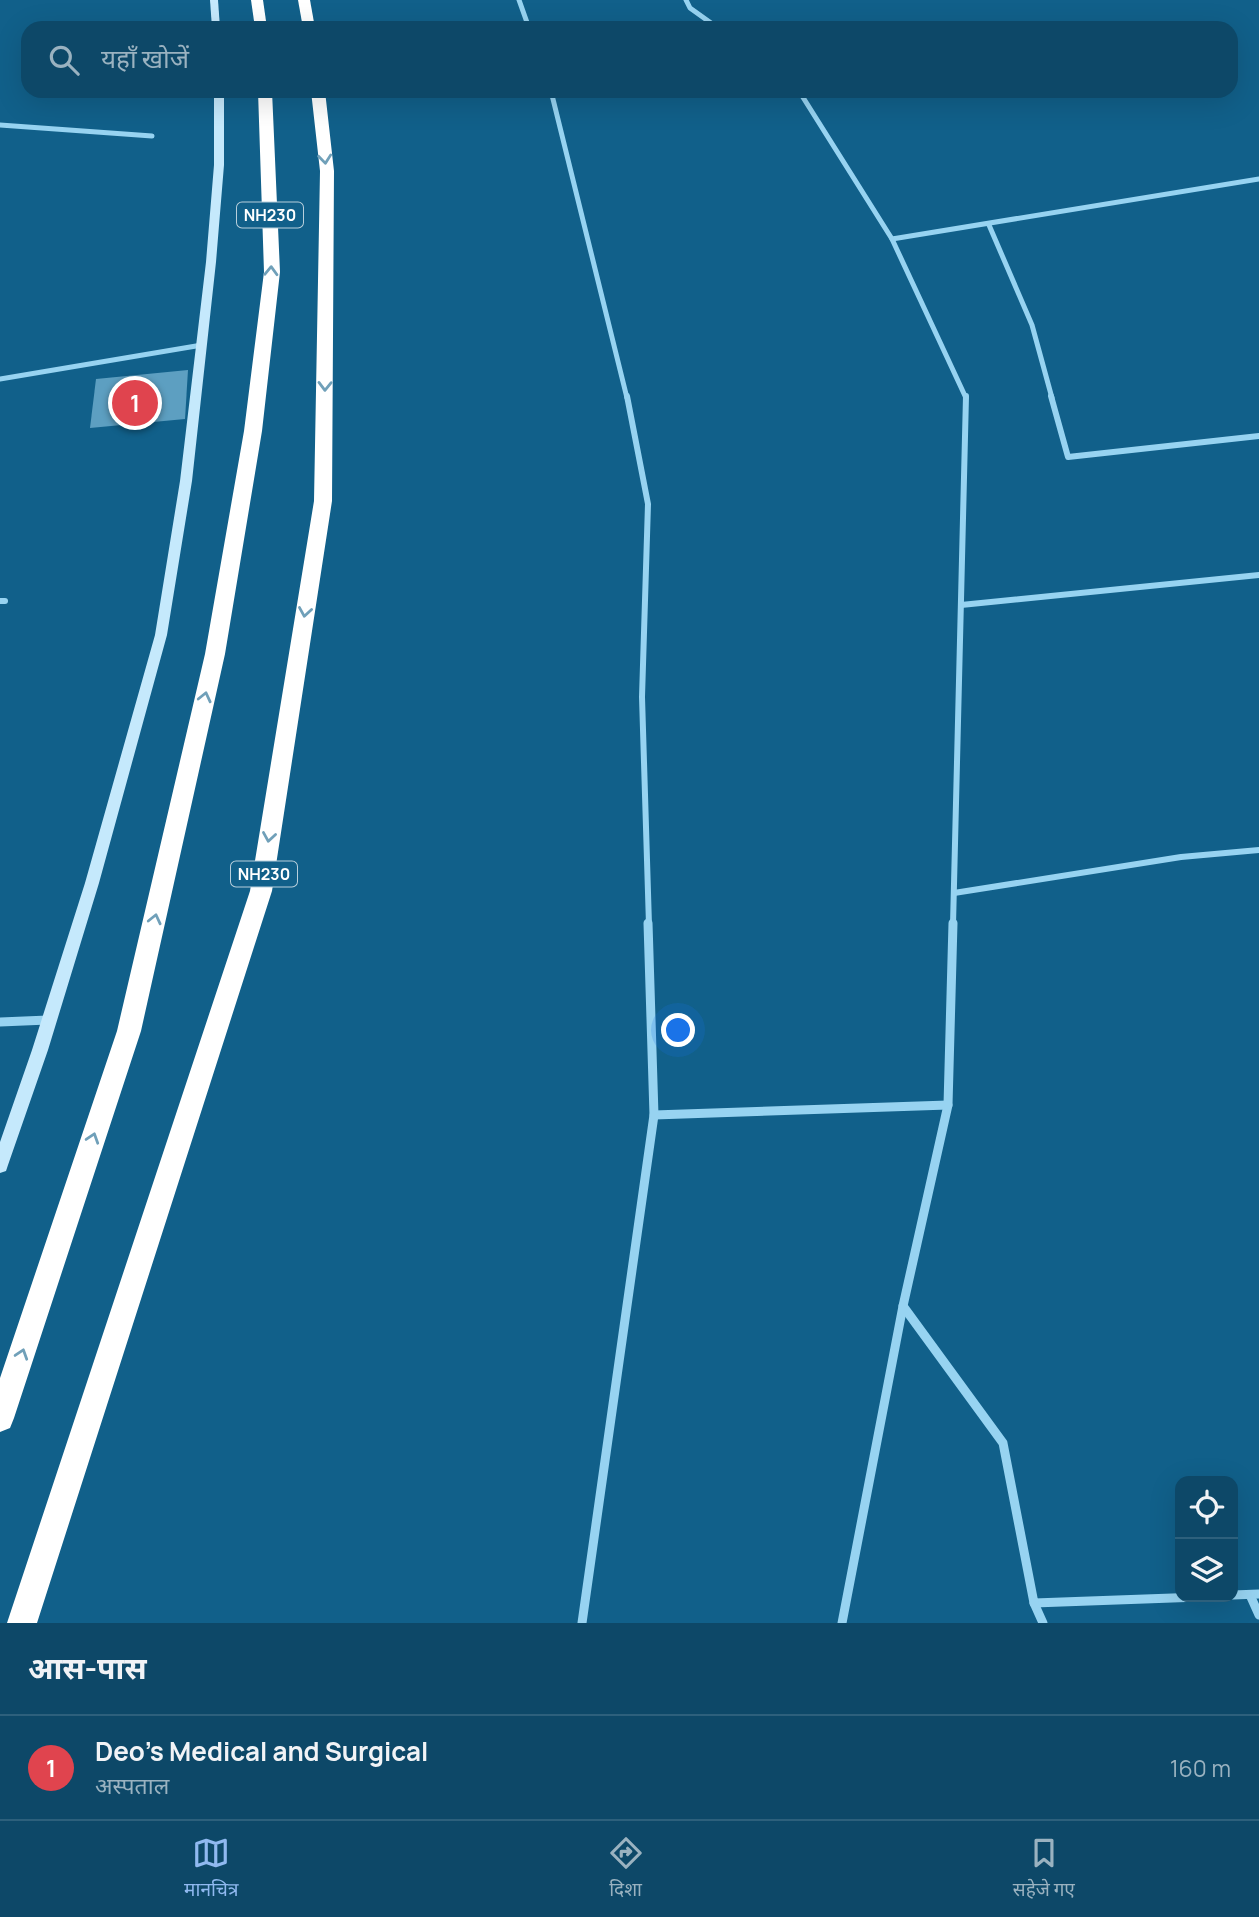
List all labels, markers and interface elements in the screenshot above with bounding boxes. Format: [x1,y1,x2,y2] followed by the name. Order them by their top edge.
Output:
[21,21,1238,98] search box
[101,40,189,76] text: यहाँ खोजें
[45,41,83,79] icon: search
[318,153,333,165] one-way arrow
[237,202,303,228] road number: NH230
[264,265,279,276] one-way arrow
[112,377,158,429] pin: 1
[317,381,333,392] one-way arrow
[298,606,313,618] one-way arrow
[197,691,212,703] one-way arrow
[262,831,277,843] one-way arrow
[231,862,297,887] road number: NH230
[146,913,161,925] one-way arrow
[661,1013,695,1047] your location
[85,1132,100,1144] one-way arrow
[13,1348,28,1360] one-way arrow
[1175,1476,1238,1602] map controls
[1175,1476,1238,1539] button: locate
[1175,1539,1238,1602] button: layers
[28,1647,147,1688] text: आस-पास
[95,1733,428,1769] text: Deo's Medical and Surgical
[46,1752,56,1784] text: 1
[1170,1752,1231,1784] text: 160 m
[95,1769,169,1801] text: अस्पताल
[184,1834,238,1904] tab: मानचित्र
[607,1834,645,1904] tab: दिशा
[1013,1834,1075,1904] tab: सहेजे गए

